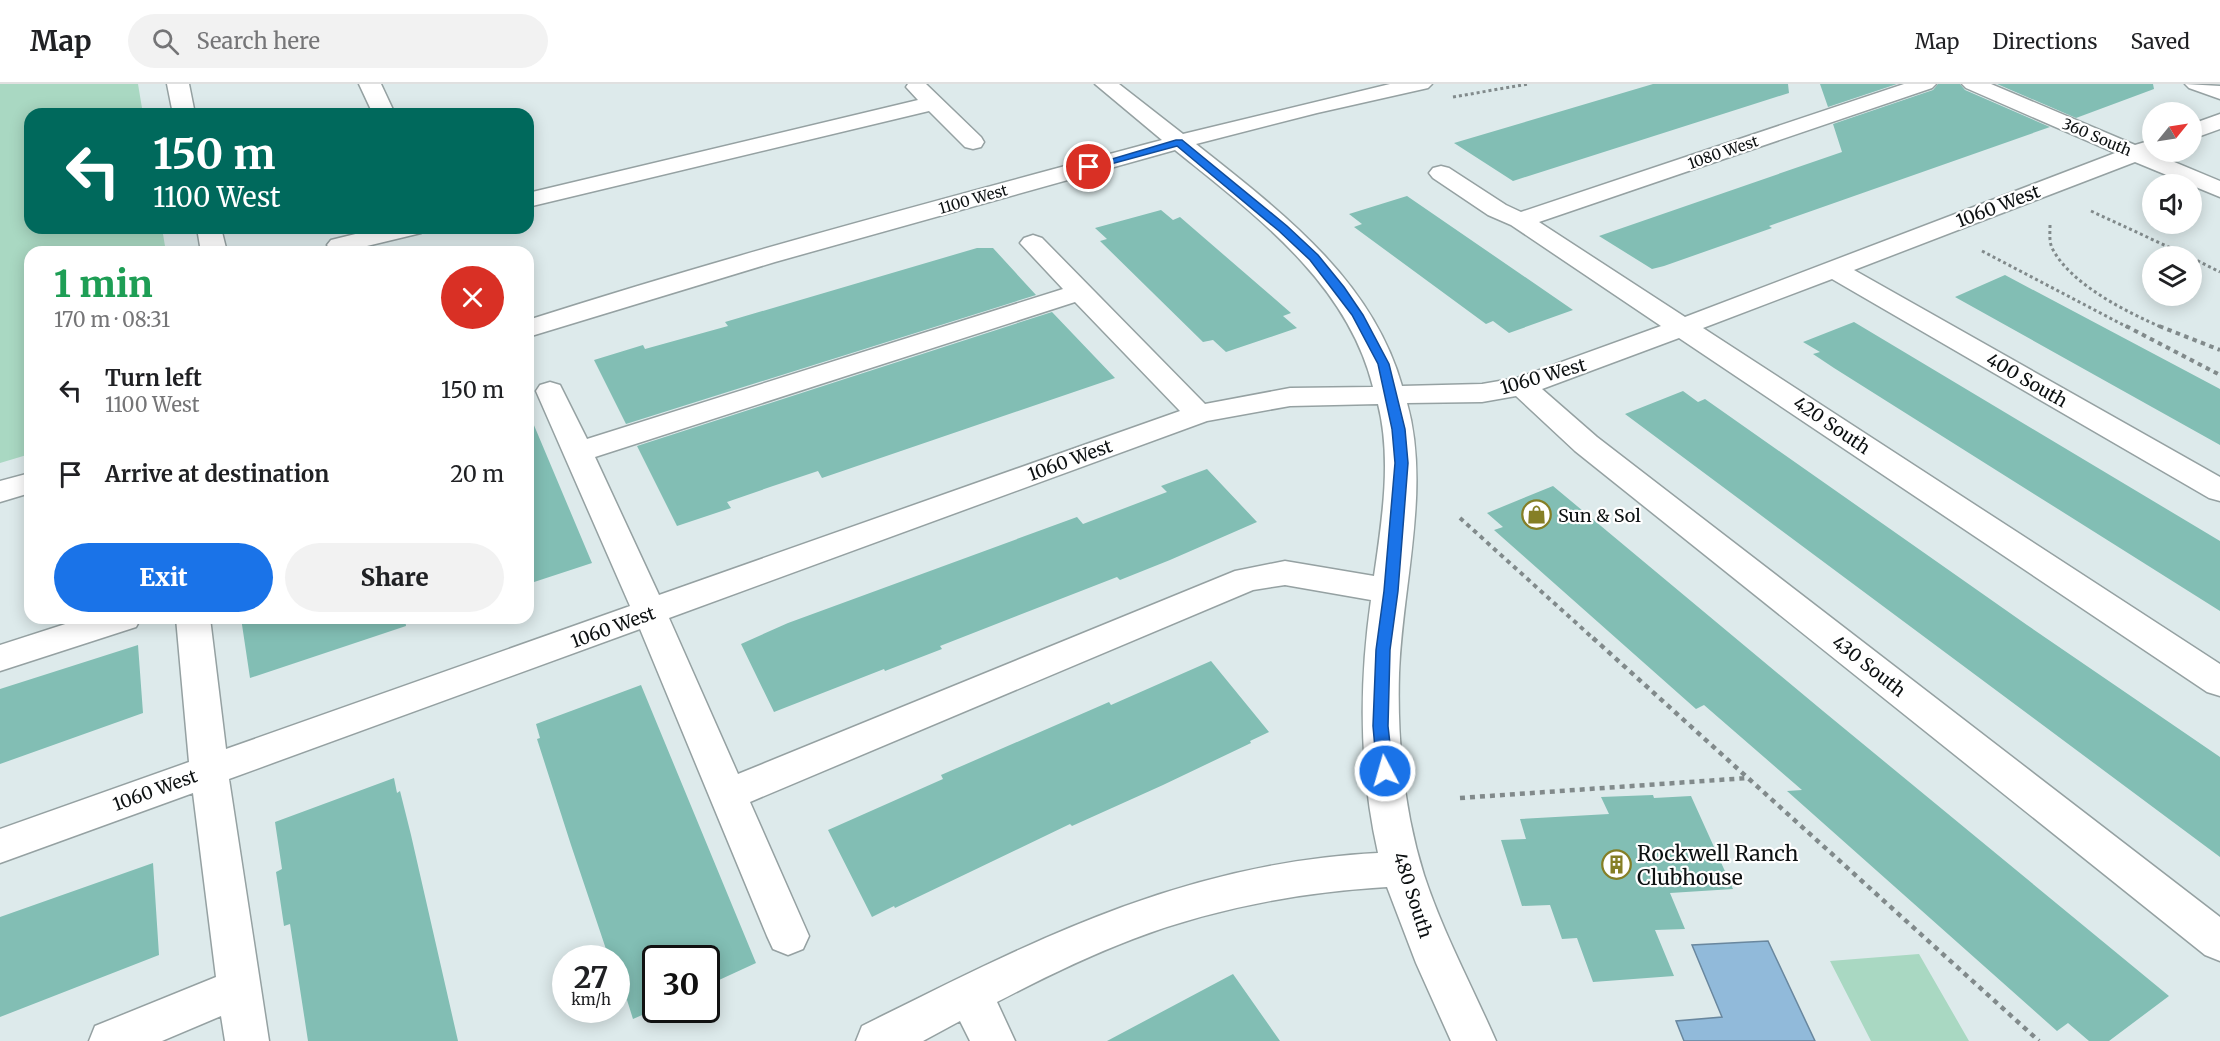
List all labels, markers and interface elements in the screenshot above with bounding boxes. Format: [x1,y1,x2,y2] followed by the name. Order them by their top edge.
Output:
[128,14,548,68] search box
[30,23,92,59] text: Map
[149,25,182,58] icon: search
[197,27,320,55] text: Search here
[1915,28,1959,55] text: Map
[1992,28,2097,55] text: Directions
[2130,28,2190,55] text: Saved
[2142,102,2202,162] north arrow
[2142,102,2202,306] map controls
[2060,114,2135,160] street label: 360 South
[153,128,275,180] text: 150 m
[1685,131,1761,173] street label: 1080 West
[54,132,132,210] icon: left
[1063,141,1114,192] pin
[1072,150,1105,183] icon: arrive
[2142,174,2202,234] button: sound
[1953,179,2043,233] street label: 1060 West
[153,180,281,214] text: 1100 West
[936,180,1010,218] street label: 1100 West
[2142,246,2202,306] button: layers
[54,262,153,307] text: 1 min
[441,266,504,329] button: close
[54,307,170,332] text: 170 m · 08:31
[1982,348,2072,412] street label: 400 South
[1497,353,1589,399] street label: 1060 West
[105,364,202,392] text: Turn left
[54,374,87,407] icon: left
[441,376,504,404] text: 150 m
[1789,391,1875,459] street label: 420 South
[105,392,200,417] text: 1100 West
[1025,434,1115,486] street label: 1060 West
[54,458,87,491] icon: arrive
[105,460,329,488] text: Arrive at destination
[450,460,504,488] text: 20 m
[1521,499,1553,531] shop icon: Sun & Sol
[1558,504,1641,527] place label: Sun & Sol
[54,543,273,612] button: Exit
[285,543,504,612] button: Share
[568,601,658,653] street label: 1060 West
[1828,630,1910,702] street label: 430 South
[1353,739,1417,803] position arrow
[110,764,200,816] street label: 1060 West
[1637,840,1799,891] place label: Rockwell Ranch Clubhouse
[1388,849,1438,941] street label: 480 South
[1600,849,1632,881] building icon: Rockwell Ranch Clubhouse
[642,945,720,1023] speed limit sign: 30
[574,958,608,996] text: 27
[571,990,611,1009] text: km/h

